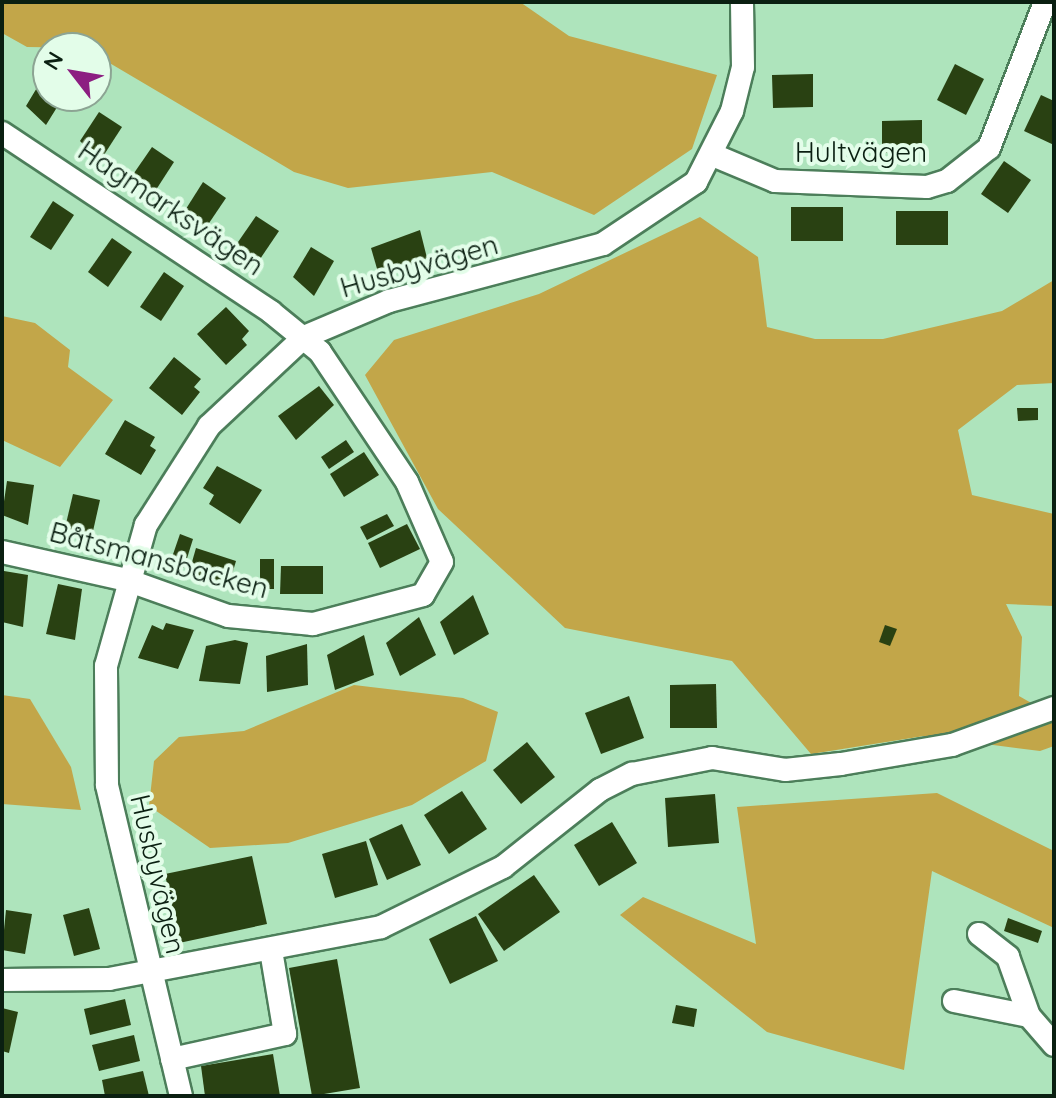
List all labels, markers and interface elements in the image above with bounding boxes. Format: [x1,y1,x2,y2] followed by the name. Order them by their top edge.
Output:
[32,32,112,112] north arrow
[37,47,69,75] text: N
[72,134,270,282] street label: Hagmarksvägen
[795,135,927,169] street label: Hultvägen
[336,227,502,305] street label: Husbyvägen
[46,515,272,605] street label: Båtsmansbacken
[123,791,193,957] street label: Husbyvägen

